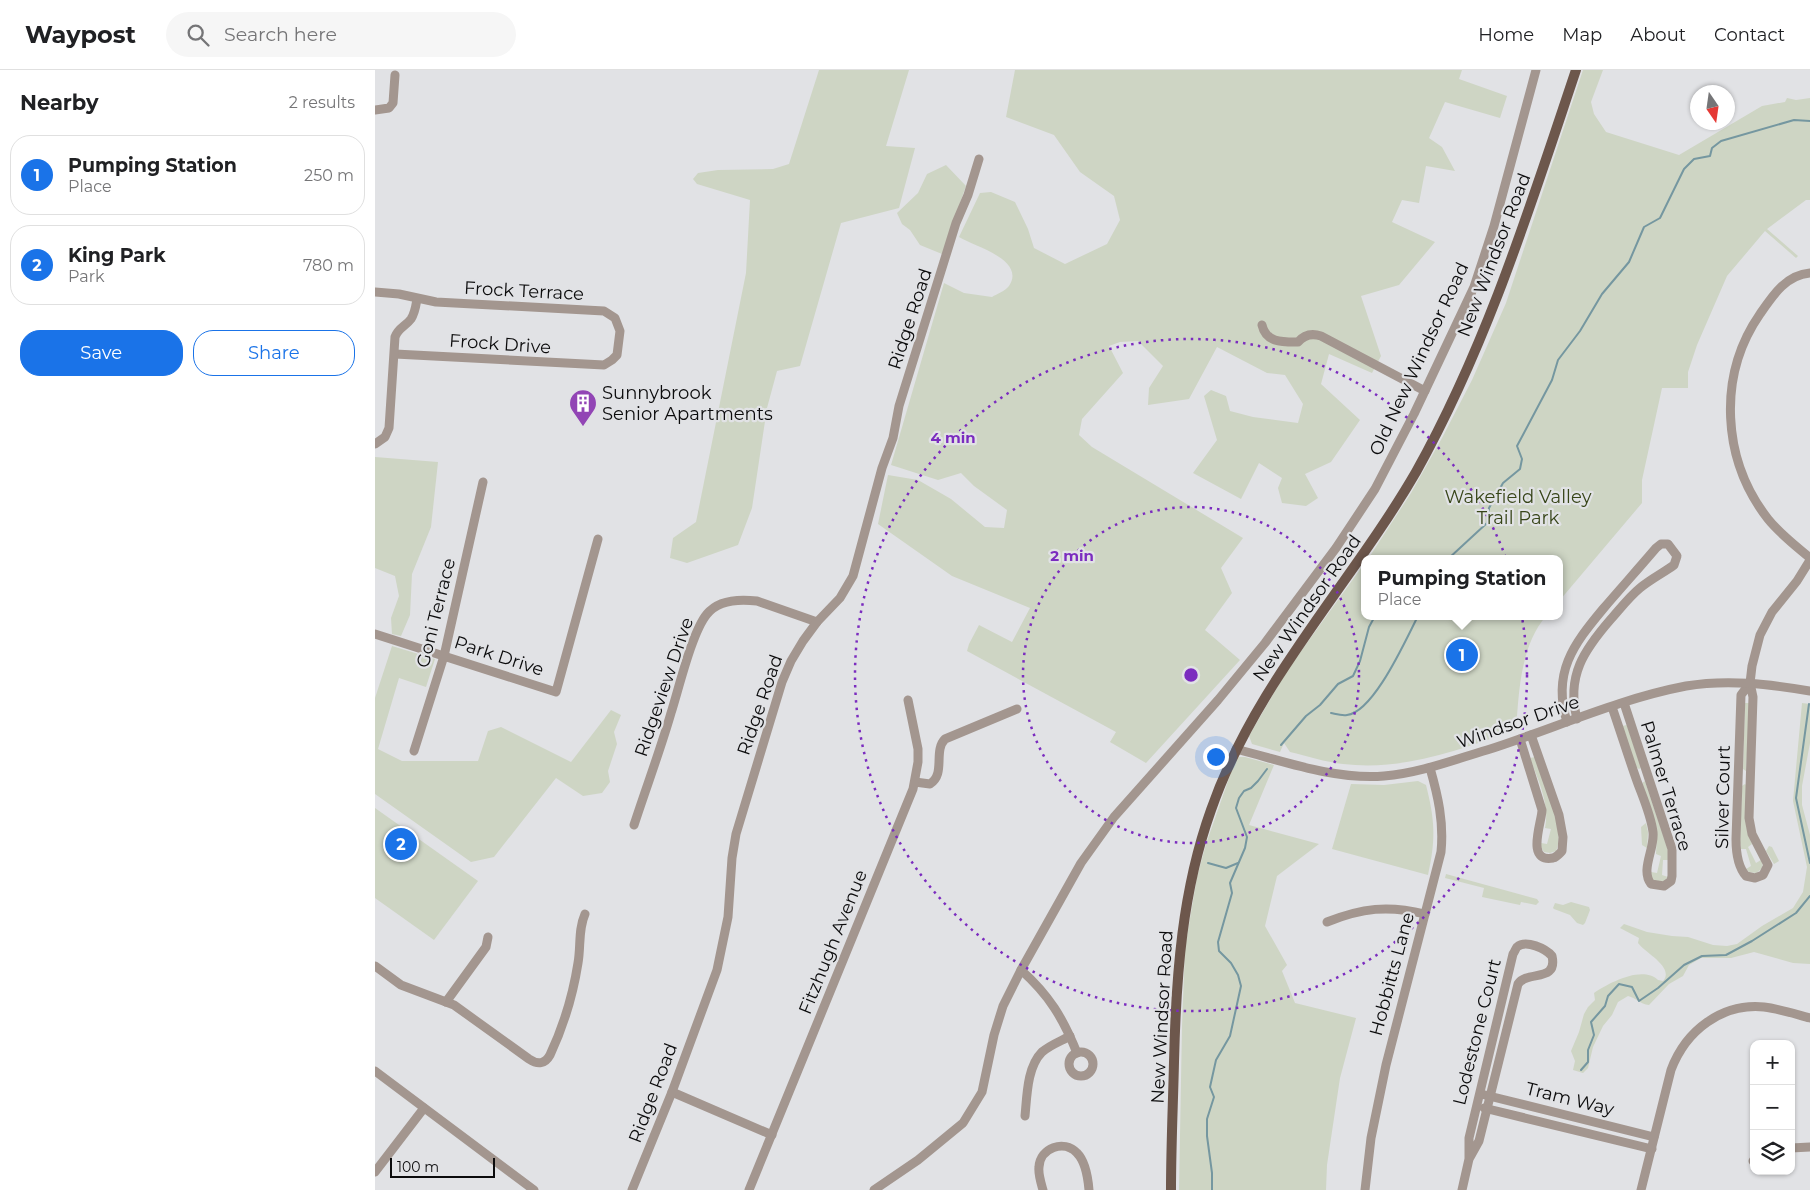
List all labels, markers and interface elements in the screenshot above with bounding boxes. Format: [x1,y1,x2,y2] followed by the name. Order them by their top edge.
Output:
[166,12,516,57] search box
[25,20,136,49] text: Waypost
[184,21,212,49] icon: search
[224,23,337,46] text: Search here
[1478,24,1534,46] text: Home
[1562,24,1602,46] text: Map
[1630,24,1686,46] text: About
[1714,24,1785,46] text: Contact
[1690,85,1735,130] north arrow
[20,90,99,115] text: Nearby
[289,93,355,112] text: 2 results
[68,154,237,177] text: Pumping Station
[34,166,40,185] text: 1
[304,166,354,185] text: 250 m
[1453,170,1535,340] street label: New Windsor Road
[68,177,112,196] text: Place
[68,244,166,267] text: King Park
[32,256,42,275] text: 2
[303,256,354,275] text: 780 m
[1365,259,1473,459] street label: Old New Windsor Road
[883,266,937,372] street label: Ridge Road
[68,267,105,286] text: Park
[463,277,585,305] street label: Frock Terrace
[448,329,552,359] street label: Frock Drive
[20,330,183,376] button: Save
[193,330,355,376] button: Share
[602,382,773,425] place label: Sunnybrook Senior Apartments
[568,388,598,427] building icon: Sunnybrook Senior Apartments
[930,428,976,447] text: 4 min
[1445,486,1592,529] park label: Wakefield Valley Trail Park
[1248,530,1366,686] street label: New Windsor Road
[1050,546,1094,565] text: 2 min
[1361,555,1563,620] popup
[412,556,460,670] street label: Goni Terrace
[1378,567,1546,590] text: Pumping Station
[1378,590,1421,609] text: Place
[630,614,698,760] street label: Ridgeview Drive
[451,631,547,681] street label: Park Drive
[1446,636,1478,674] pin: 1
[732,652,788,758] street label: Ridge Road
[1182,666,1200,684] centre of rings
[1454,691,1582,753] street label: Windsor Drive
[1636,718,1696,854] street label: Palmer Terrace
[1203,744,1229,770] your location
[1711,745,1735,849] street label: Silver Court
[385,825,417,863] pin: 2
[794,866,872,1018] street label: Fitzhugh Avenue
[1365,910,1419,1038] street label: Hobbitts Lane
[1146,930,1178,1104] street label: New Windsor Road
[1448,956,1506,1108] street label: Lodestone Court
[624,1040,682,1146] street label: Ridge Road
[1750,1040,1795,1175] map controls
[1750,1040,1795,1085] button: +
[1524,1077,1617,1121] street label: Tram Way
[1750,1085,1795,1130] button: −
[1750,1130,1795,1175] button: layers
[390,1155,495,1178] scale bar
[397,1158,439,1176] text: 100 m

